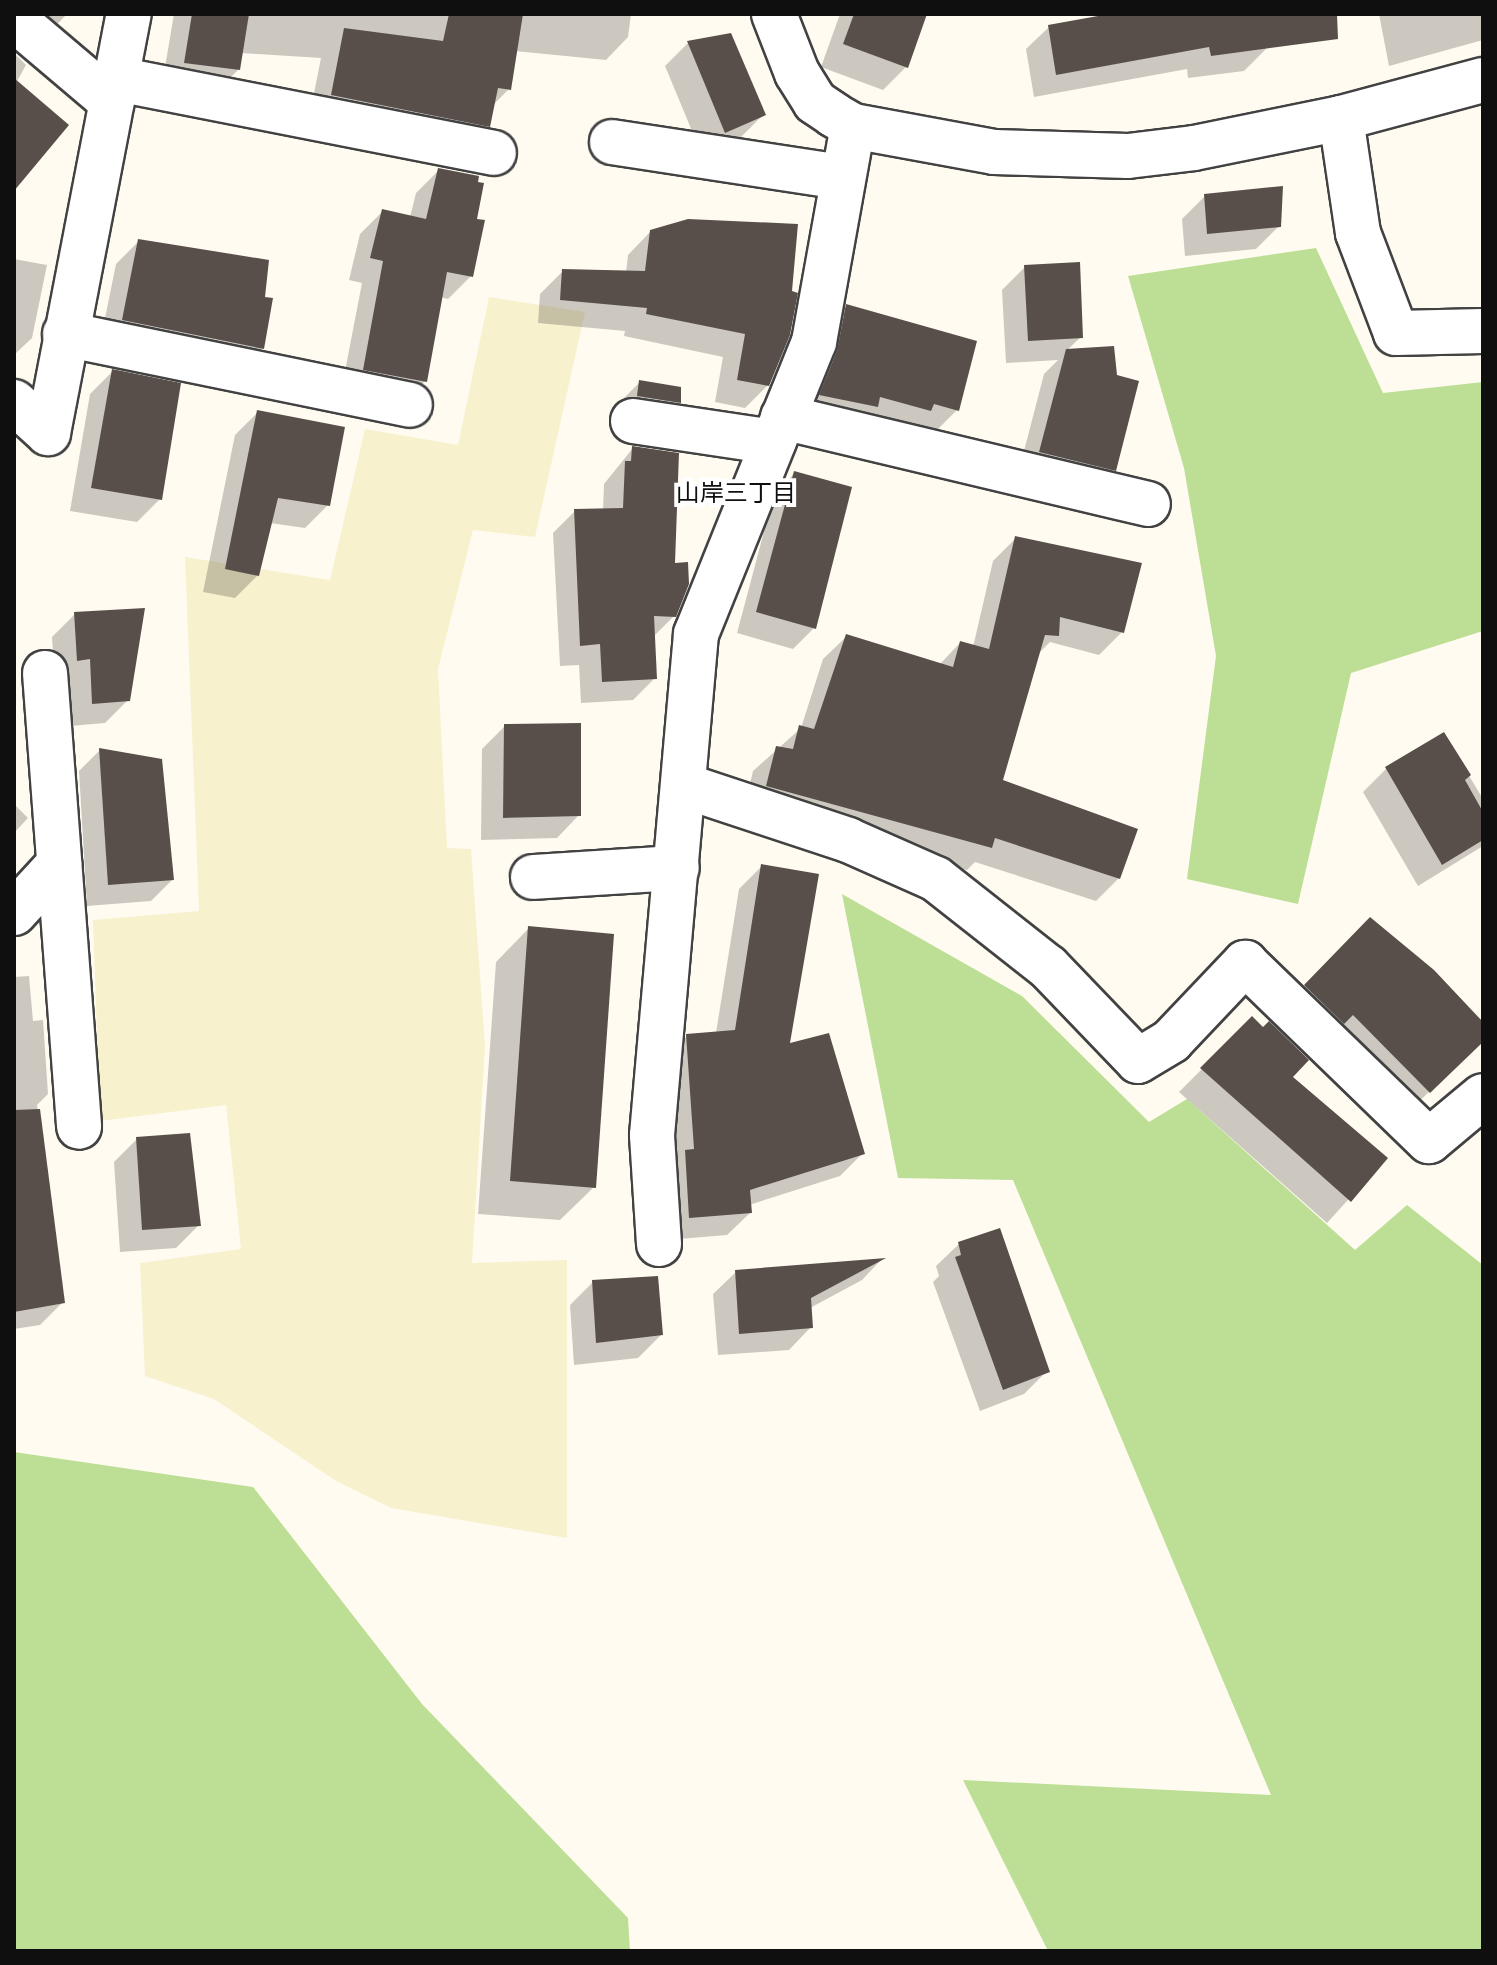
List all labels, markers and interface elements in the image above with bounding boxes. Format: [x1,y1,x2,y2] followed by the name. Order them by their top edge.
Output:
[676,479,796,507] district label: 山岸三丁目

